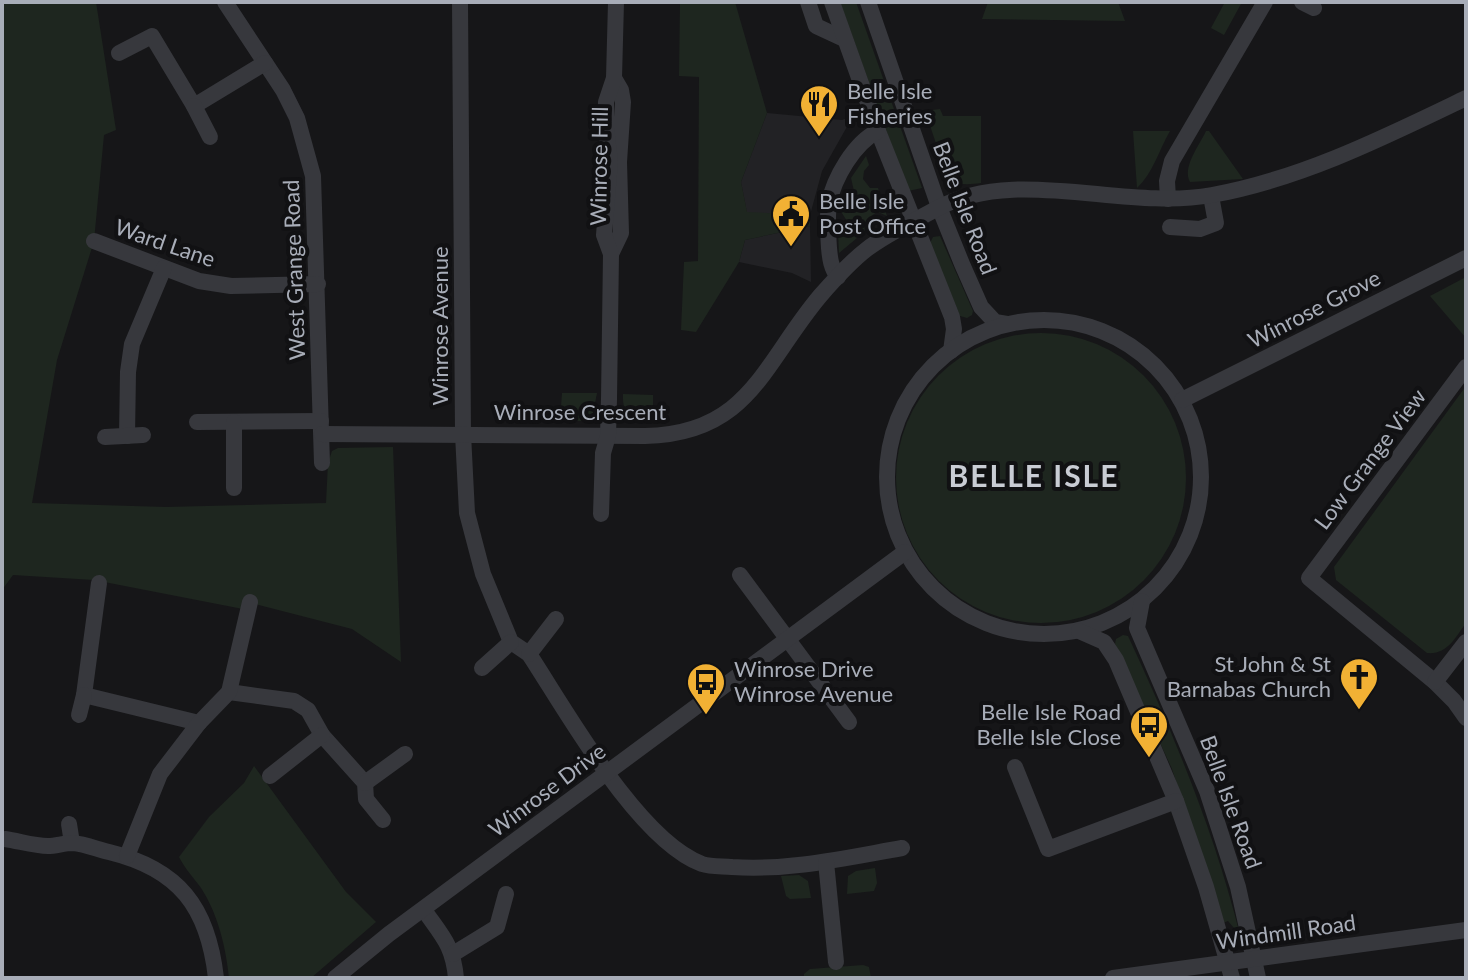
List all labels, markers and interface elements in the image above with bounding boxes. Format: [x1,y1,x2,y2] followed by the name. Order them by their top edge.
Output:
[847,77,933,129] place label: Belle Isle Fisheries
[798,83,840,138] restaurant icon: Belle Isle Fisheries
[584,106,613,226] street label: Winrose Hill
[928,138,1003,278] street label: Belle Isle Road
[277,179,310,361] street label: West Grange Road
[819,187,926,239] place label: Belle Isle Post Office
[770,193,812,248] public building icon: Belle Isle Post Office
[112,213,219,272] street label: Ward Lane
[426,246,453,406] street label: Winrose Avenue
[1243,264,1385,354] street label: Winrose Grove
[1308,383,1431,534] street label: Low Grange View
[494,398,666,425] street label: Winrose Crescent
[949,457,1119,493] district label: BELLE ISLE
[1167,650,1331,702] place label: St John & St Barnabas Church
[734,655,893,707] place label: Winrose Drive Winrose Avenue
[1338,656,1380,711] church icon: St John & St Barnabas Church
[685,661,727,716] bus stop icon: Winrose Drive Winrose Avenue
[976,698,1121,750] place label: Belle Isle Road Belle Isle Close
[1128,704,1170,759] bus stop icon: Belle Isle Road Belle Isle Close
[1195,731,1268,872] street label: Belle Isle Road
[483,737,611,842] street label: Winrose Drive
[1214,908,1358,955] street label: Windmill Road

